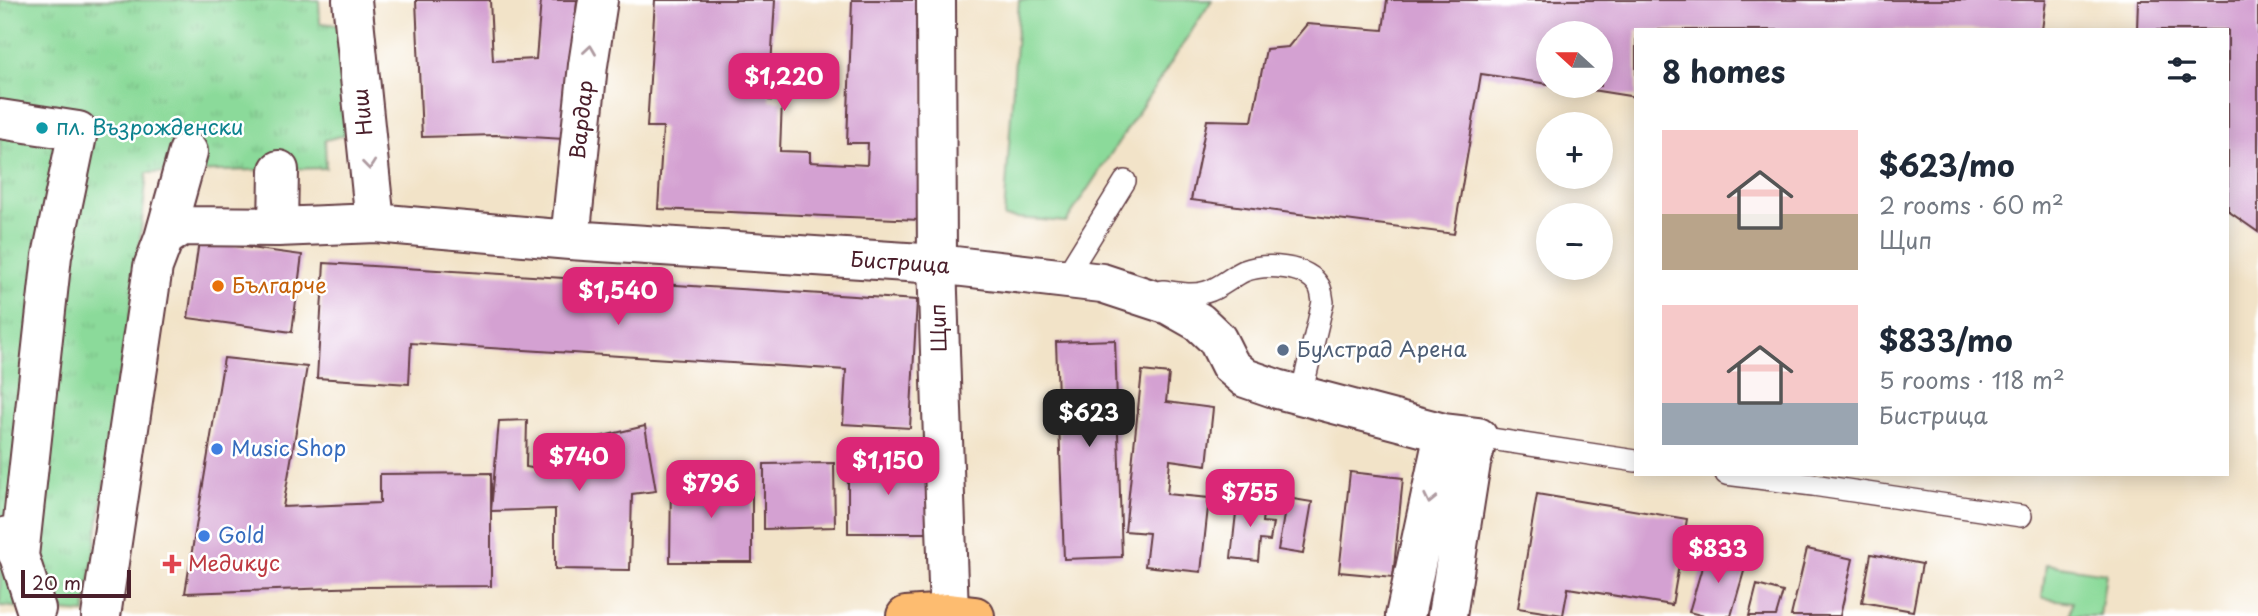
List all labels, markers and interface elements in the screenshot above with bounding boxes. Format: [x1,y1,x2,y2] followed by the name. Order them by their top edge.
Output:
[1536,21,1614,98] north arrow
[1536,21,1613,280] map controls
[583,44,598,56] one-way arrow
[1662,48,1785,93] text: 8 homes
[2163,51,2201,89] icon: filters
[727,54,841,113] pin: $1,220
[744,58,824,93] text: $1,220
[560,79,600,161] street label: Вардар
[343,87,379,137] street label: Ниш
[56,110,244,142] place label: пл. Възрожденски
[1536,112,1613,189] button: +
[34,120,50,136] marker: пл. Възрожденски
[1879,142,2015,187] text: $623/mo
[1718,158,1802,242] icon: home
[361,160,376,171] one-way arrow
[1879,187,2064,222] text: 2 rooms · 60 m²
[1536,203,1613,280] button: −
[1879,222,1932,257] text: Щип
[849,242,952,280] street label: Бистрица
[232,268,327,300] place label: Българче
[561,268,675,327] pin: $1,540
[578,272,658,307] text: $1,540
[210,278,226,294] marker: Българче
[920,303,954,353] street label: Щип
[1879,317,2013,362] text: $833/mo
[1297,332,1467,364] place label: Булстрад Арена
[1718,333,1802,417] icon: home
[1275,342,1291,358] marker: Булстрад Арена
[1879,362,2065,397] text: 5 rooms · 118 m²
[1048,390,1130,449] pin: $623
[1059,394,1119,429] text: $623
[1879,397,1988,432] text: Бистрица
[231,431,346,463] place label: Music Shop
[538,434,620,493] pin: $740
[549,438,609,473] text: $740
[831,438,945,497] pin: $1,150
[209,441,225,457] marker: Music Shop
[852,442,924,477] text: $1,150
[670,461,752,520] pin: $796
[682,465,740,500] text: $796
[1209,470,1291,529] pin: $755
[1222,474,1278,509] text: $755
[1423,493,1438,505] one-way arrow
[218,518,265,550] place label: Gold
[1677,526,1759,585] pin: $833
[196,528,212,544] marker: Gold
[1689,530,1747,565] text: $833
[188,546,280,578] place label: Медикус
[162,554,182,574] marker: Медикус
[21,567,131,599] scale bar
[32,568,81,596] text: 20 m

